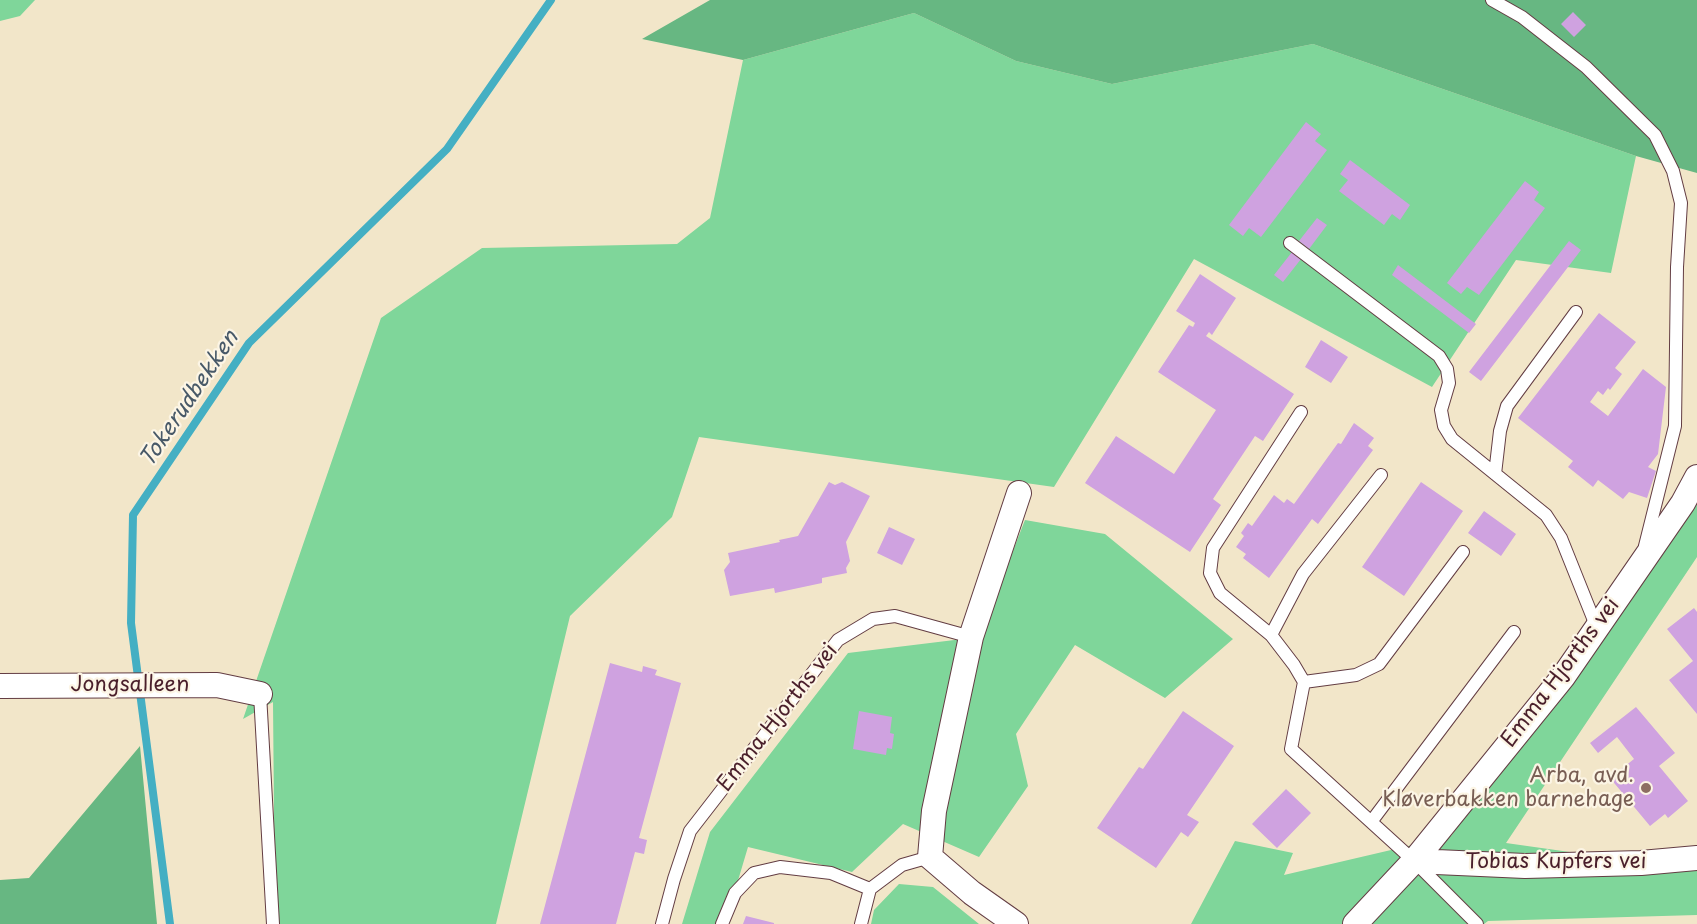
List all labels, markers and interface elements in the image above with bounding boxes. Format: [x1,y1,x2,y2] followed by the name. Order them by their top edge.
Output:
[135,326,245,472] water label: Tokerudbekken
[1497,593,1625,753] street label: Emma Hjorths vei
[712,639,844,797] street label: Emma Hjorths vei
[71,672,189,698] street label: Jongsalleen
[1382,763,1634,813] place label: Arba, avd. Kløverbakken barnehage
[1639,781,1653,795] marker: Arba, avd. Kløverbakken barnehage
[1466,849,1646,875] street label: Tobias Kupfers vei

